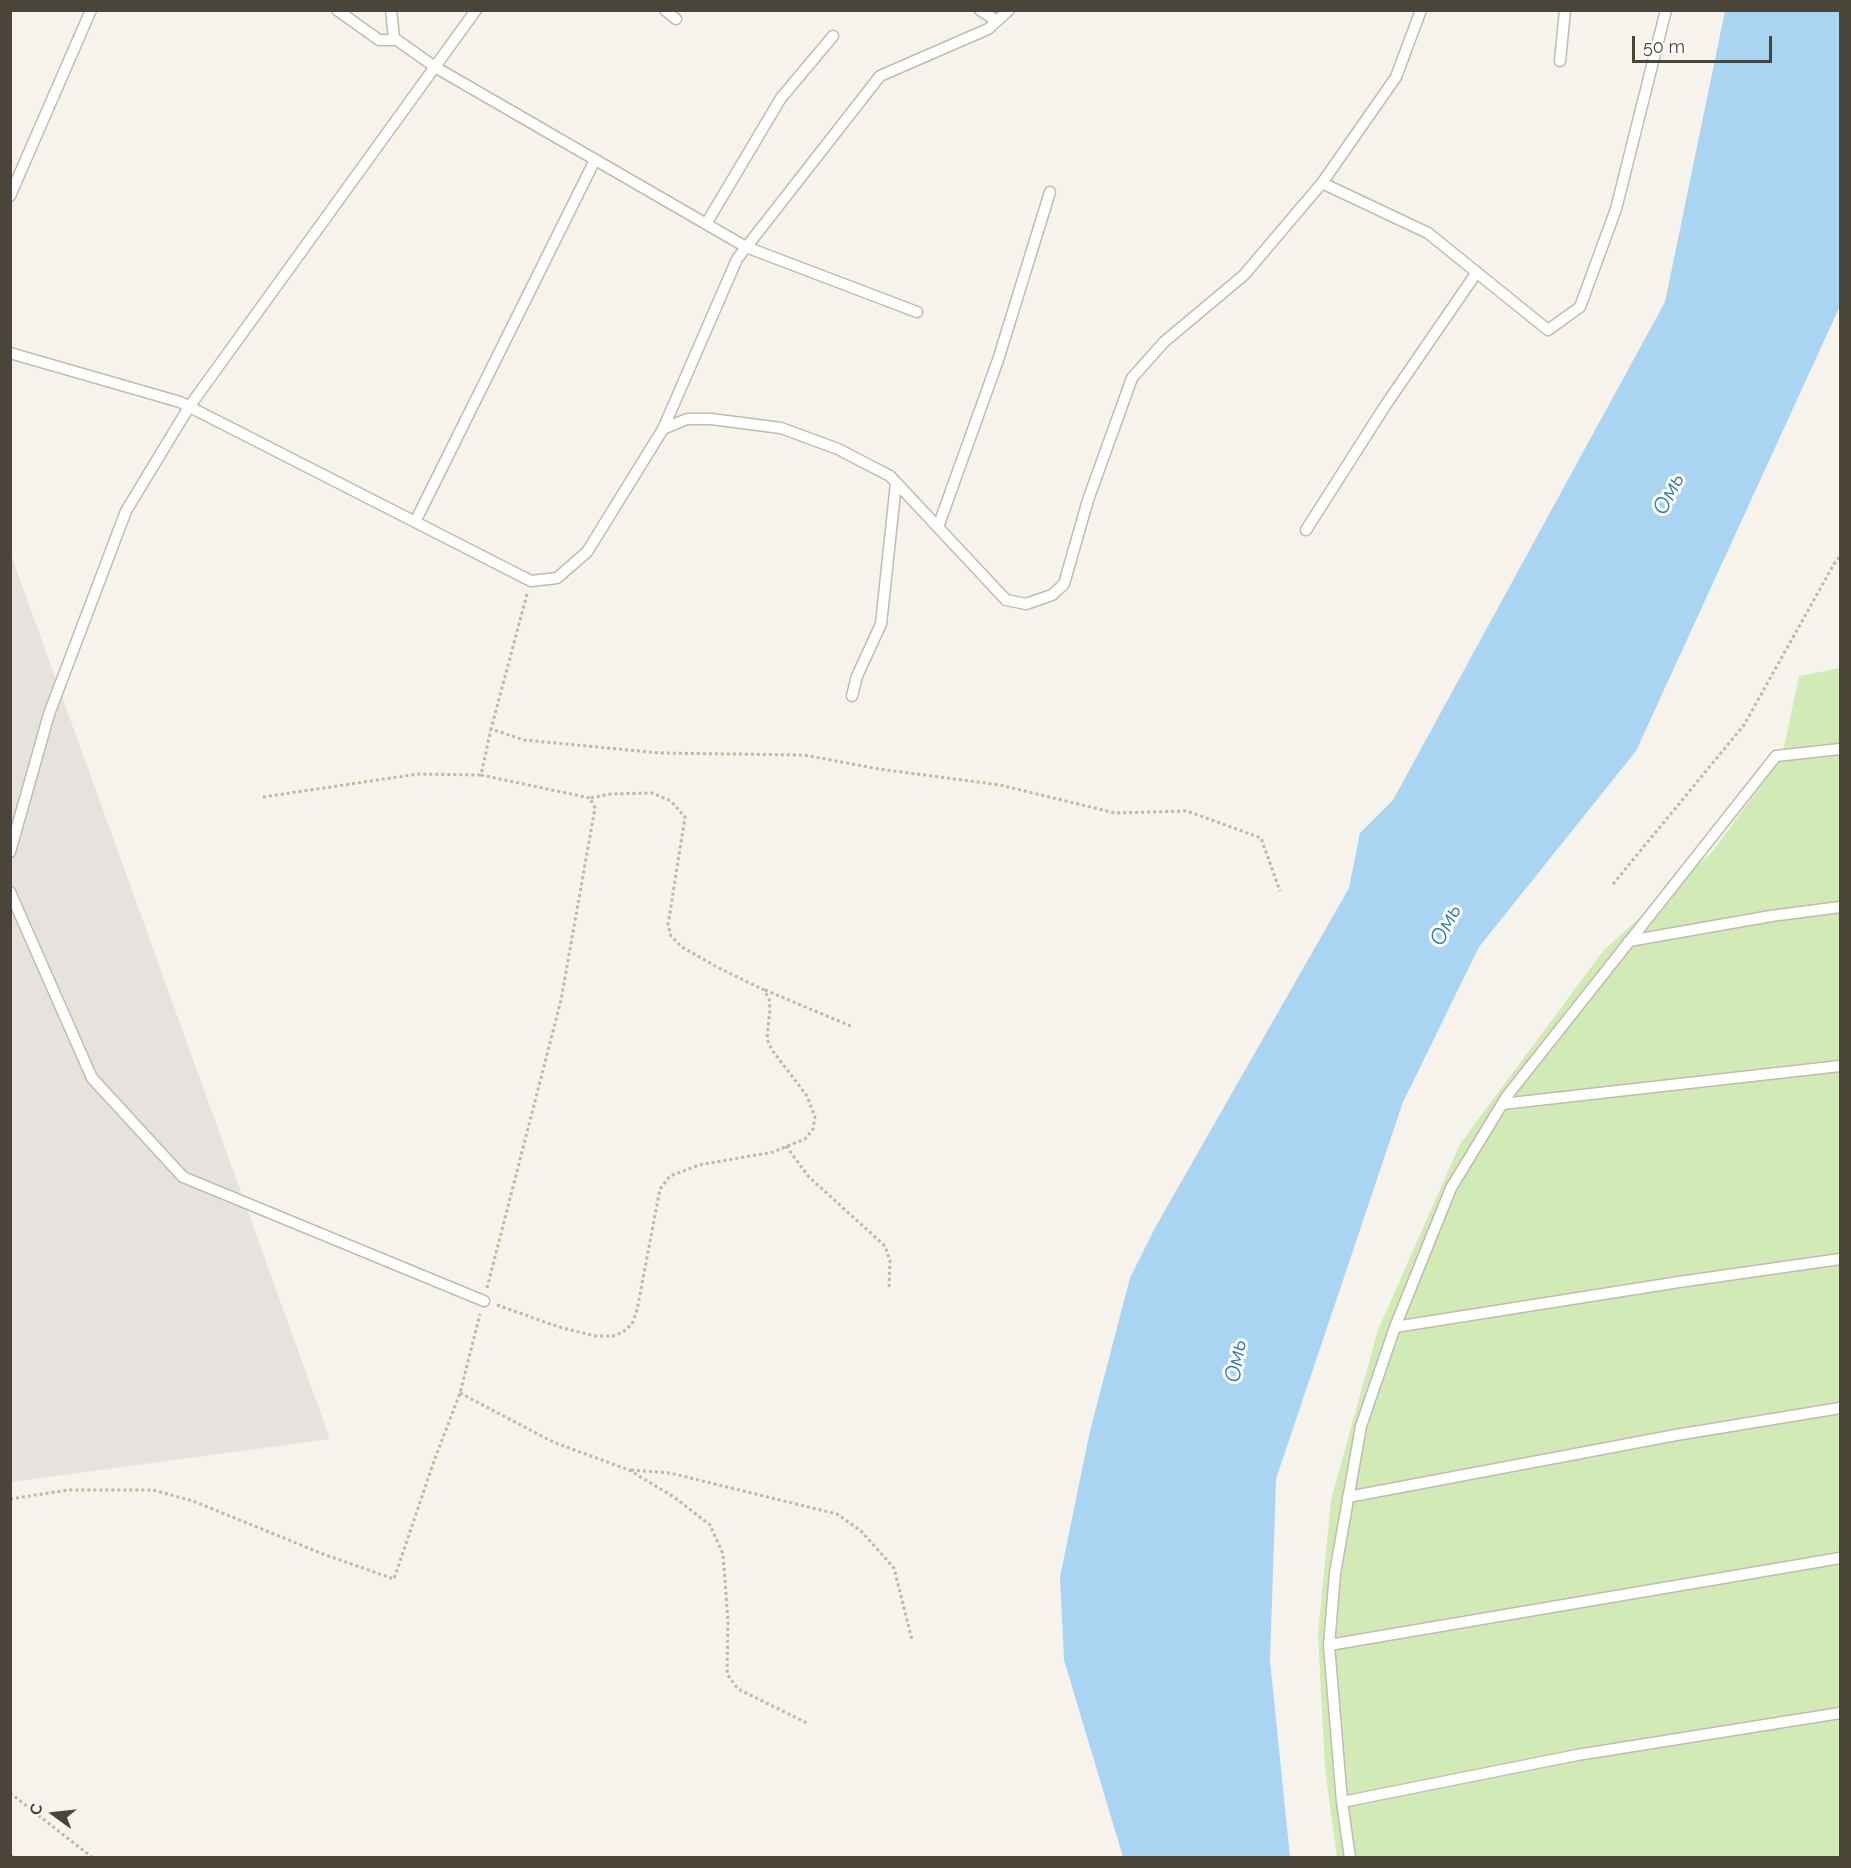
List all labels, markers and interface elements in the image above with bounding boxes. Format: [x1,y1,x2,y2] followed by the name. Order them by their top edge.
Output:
[1635,24,1774,62] scale bar
[1643,36,1685,57] text: 50 m
[1647,469,1691,519] water label: Омь
[1424,900,1468,950] water label: Омь
[1220,1338,1252,1384] water label: Омь
[24,1784,84,1844] north arrow
[26,1801,47,1817] text: С

